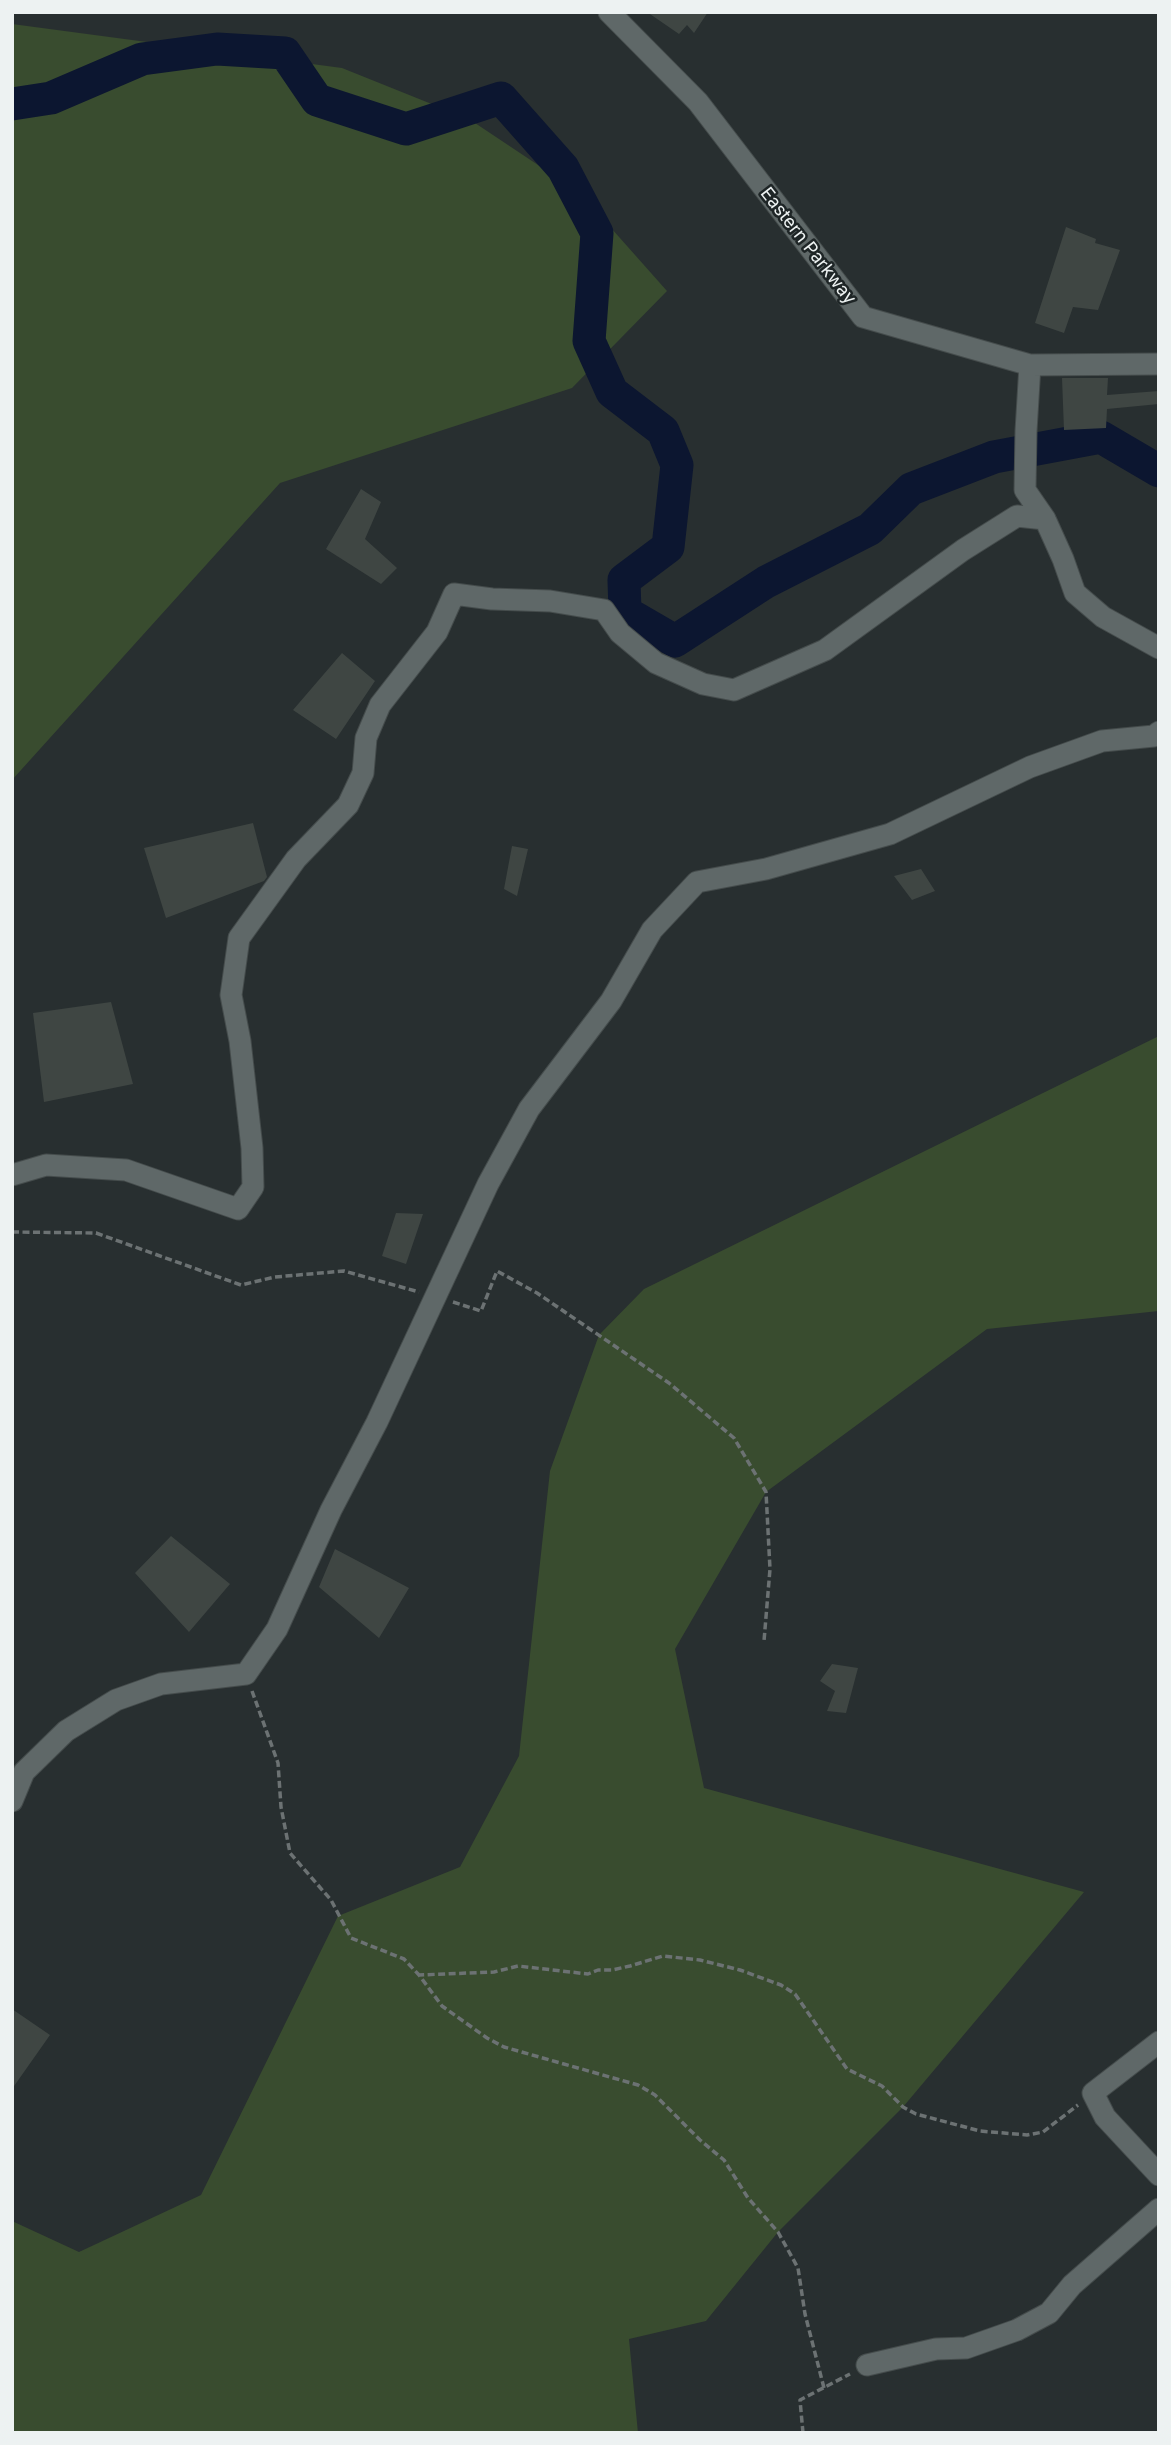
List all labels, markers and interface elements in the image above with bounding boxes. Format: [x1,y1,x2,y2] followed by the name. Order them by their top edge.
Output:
[756,183,860,309] street label: Eastern Parkway

